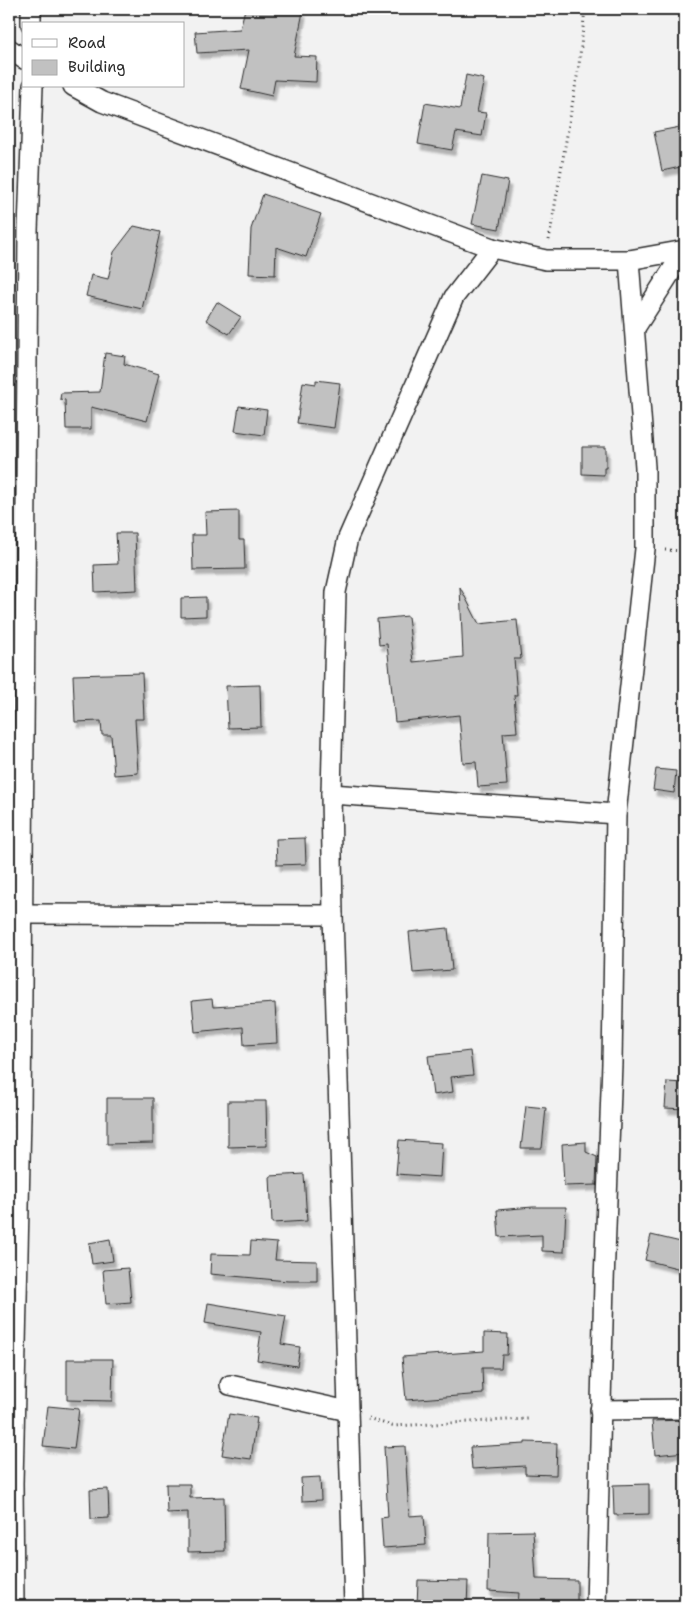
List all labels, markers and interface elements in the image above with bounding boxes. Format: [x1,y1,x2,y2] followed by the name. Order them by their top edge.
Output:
[22,22,185,88] legend
[68,33,106,53] text: Road
[68,57,125,77] text: Building

